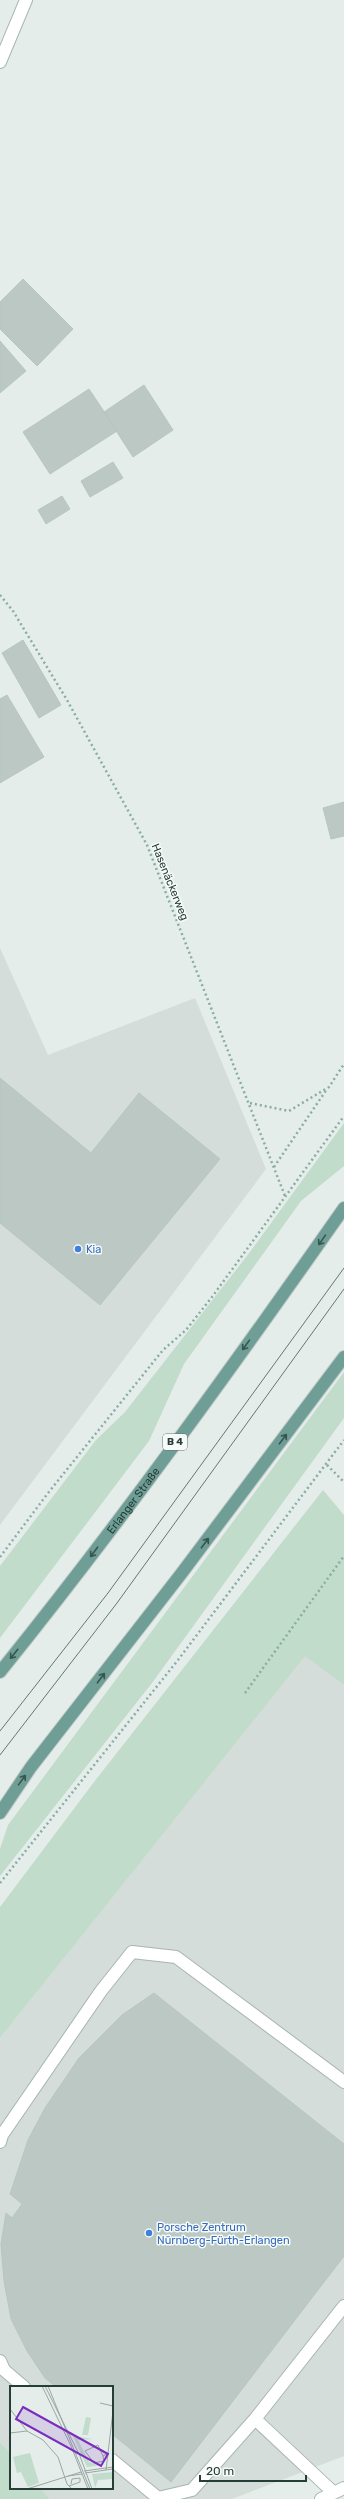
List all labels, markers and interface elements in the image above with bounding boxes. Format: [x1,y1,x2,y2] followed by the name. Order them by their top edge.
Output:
[149,842,191,922] street label: Hasenäckerweg
[318,1234,326,1245] one-way arrow
[86,1243,101,1256] place label: Kia
[73,1244,83,1254] marker: Kia
[242,1340,250,1351] one-way arrow
[278,1433,287,1444] one-way arrow
[163,1434,187,1450] road number: B 4
[104,1465,162,1536] street label: Erlanger Straße
[200,1537,209,1548] one-way arrow
[90,1546,98,1557] one-way arrow
[10,1649,19,1659] one-way arrow
[97,1672,106,1683] one-way arrow
[18,1775,26,1786] one-way arrow
[157,2221,290,2247] place label: Porsche Zentrum Nürnberg-Fürth-Erlangen
[144,2228,154,2238] marker: Porsche Zentrum Nürnberg-Fürth-Erlangen
[10,2386,113,2489] inset map
[200,2457,306,2483] scale bar
[206,2464,234,2478] text: 20 m

